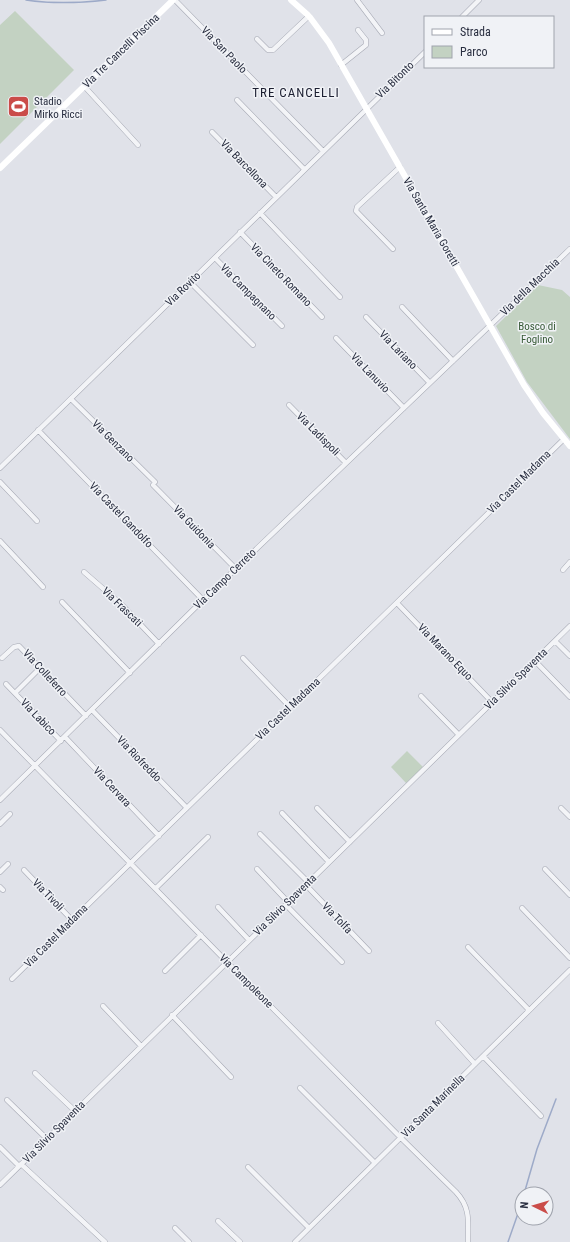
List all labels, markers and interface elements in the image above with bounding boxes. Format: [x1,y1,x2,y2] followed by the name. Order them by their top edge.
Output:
[80,11,162,91] street label: Via Tre Cancelli Piscina
[424,16,554,68] legend
[198,24,250,77] street label: Via San Paolo
[460,25,491,39] text: Strada
[460,45,487,59] text: Parco
[373,58,417,101] street label: Via Bitonto
[252,85,340,100] district label: TRE CANCELLI
[5,94,31,120] sports icon: Stadio Mirko Ricci
[34,95,82,121] place label: Stadio Mirko Ricci
[218,137,270,191] street label: Via Barcellona
[400,175,462,269] street label: Via Santa Maria Goretti
[248,241,315,310] street label: Via Cineto Romano
[498,256,562,318] street label: Via della Macchia
[217,261,279,323] street label: Via Campagnano
[163,269,204,309] street label: Via Rovito
[518,320,556,346] park label: Bosco di Foglino
[376,328,420,372] street label: Via Lariano
[348,350,393,396] street label: Via Lanuvio
[294,410,342,458] street label: Via Ladispoli
[89,417,137,465] street label: Via Genzano
[485,448,553,516] street label: Via Castel Madama
[86,480,156,551] street label: Via Castel Gandolfo
[170,503,218,551] street label: Via Guidonia
[191,546,259,612] street label: Via Campo Cerreto
[99,585,145,629] street label: Via Frascati
[415,621,476,683] street label: Via Marano Equo
[482,646,550,712] street label: Via Silvio Spaventa
[20,647,70,699] street label: Via Colleferro
[253,675,323,743] street label: Via Castel Madama
[18,696,59,738] street label: Via Labico
[114,733,164,785] street label: Via Riofreddo
[90,764,134,810] street label: Via Cervara
[251,872,319,938] street label: Via Silvio Spaventa
[30,876,66,914] street label: Via Tivoli
[319,900,355,936] street label: Via Tolfa
[22,902,90,970] street label: Via Castel Madama
[216,951,276,1011] street label: Via Campoleone
[399,1072,467,1140] street label: Via Santa Marinella
[20,1098,88,1166] street label: Via Silvio Spaventa
[514,1186,554,1226] north arrow
[518,1201,531,1209] text: N

